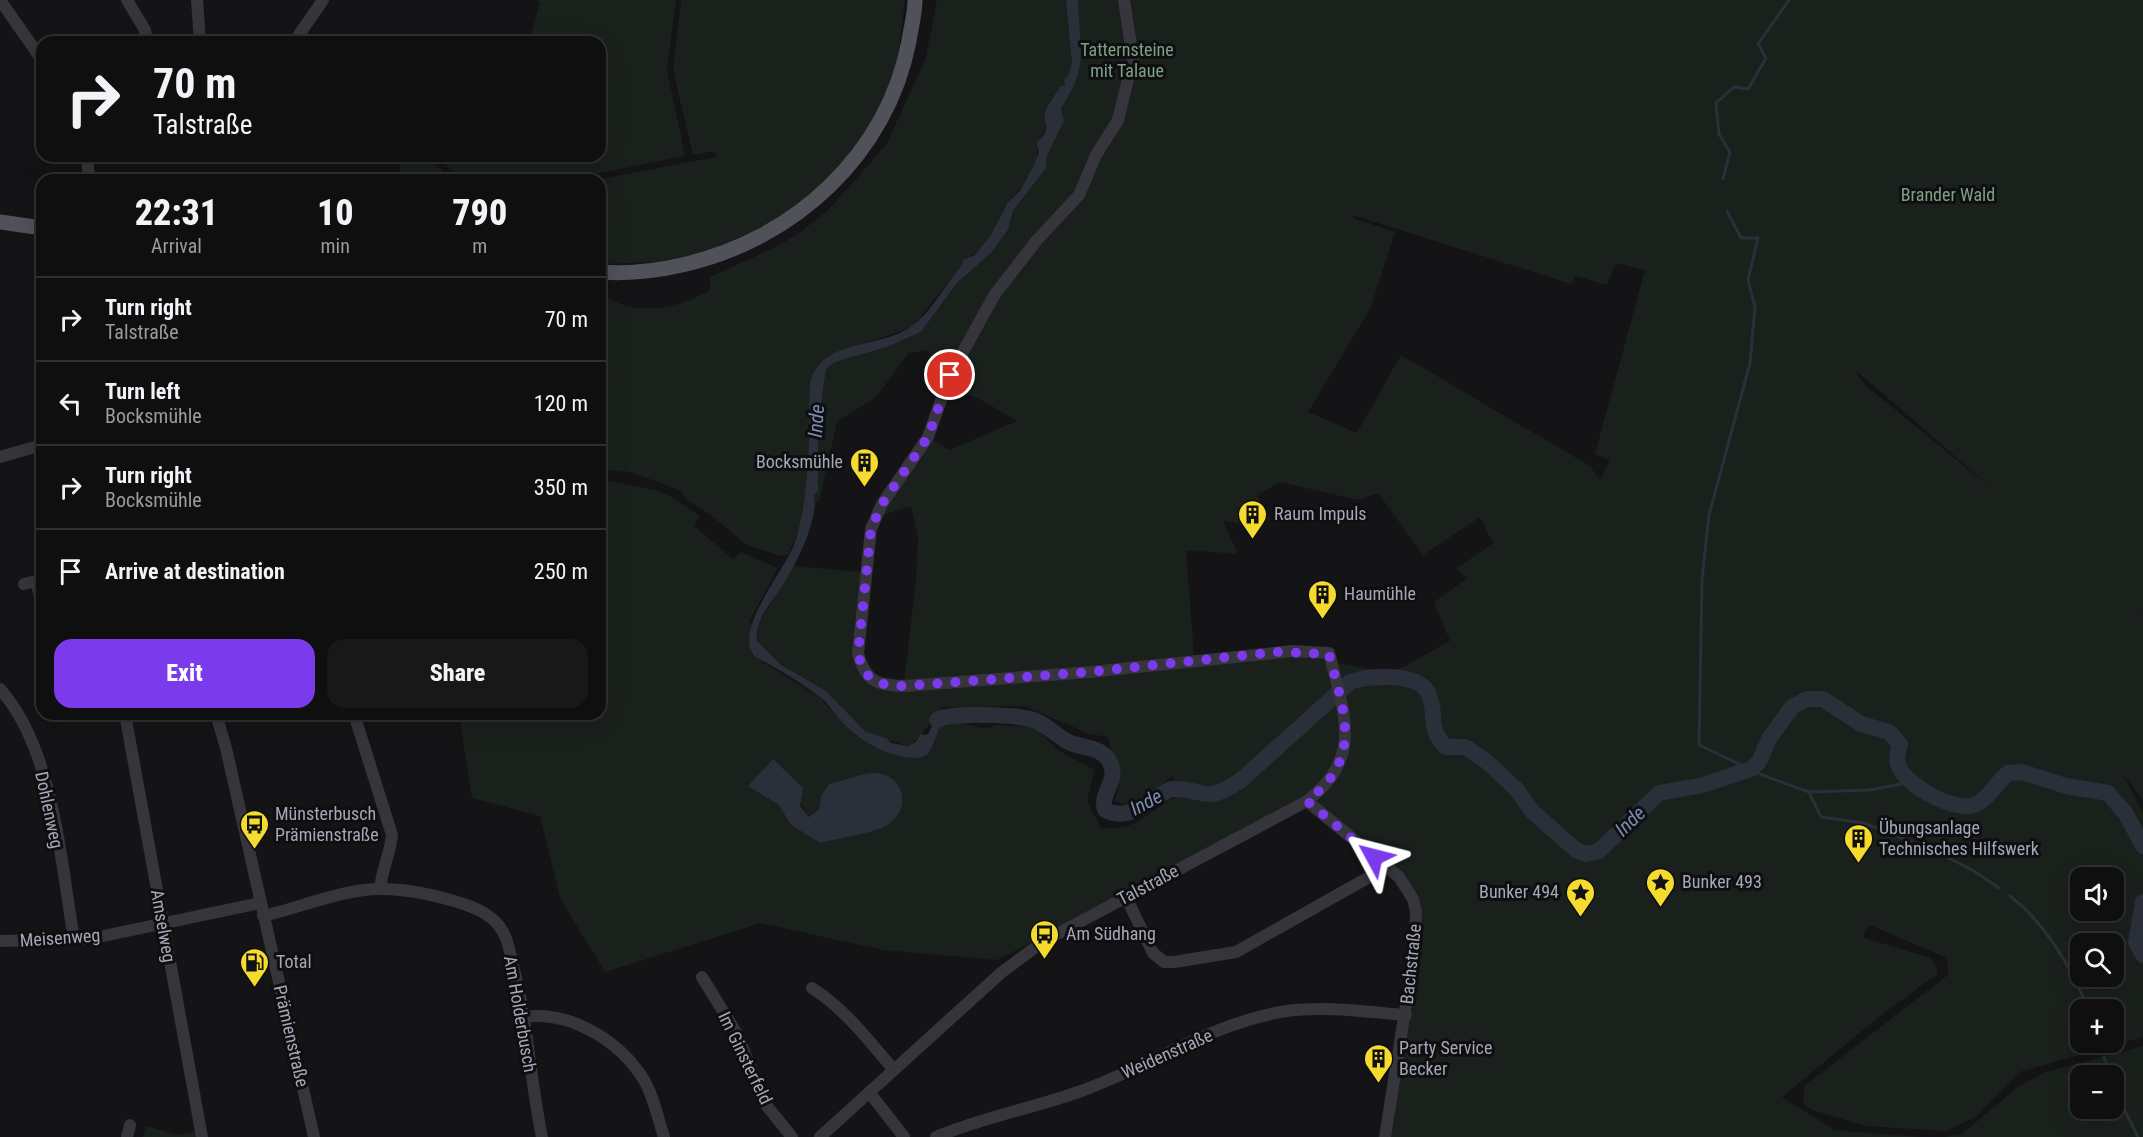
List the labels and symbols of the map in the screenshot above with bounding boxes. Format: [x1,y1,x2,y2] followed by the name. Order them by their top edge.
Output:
[1080,39,1174,81] park label: Tatternsteine mit Talaue
[1901,184,1995,205] park label: Brander Wald
[924,349,975,400] pin
[803,404,829,438] water label: Inde
[848,446,880,488] building icon: Bocksmühle
[756,451,843,472] place label: Bocksmühle
[1237,498,1269,540] building icon: Raum Impuls
[1274,503,1367,524] place label: Raum Impuls
[1307,578,1339,620] building icon: Haumühle
[1344,583,1416,604] place label: Haumühle
[31,769,68,850] street label: Dohlenweg
[1126,784,1166,820] water label: Inde
[1610,801,1650,841] water label: Inde
[275,803,379,845] place label: Münsterbusch Prämienstraße
[238,808,270,850] bus stop icon: Münsterbusch Prämienstraße
[1879,817,2039,859] place label: Übungsanlage Technisches Hilfswerk
[1842,822,1874,864] building icon: Übungsanlage Technisches Hilfswerk
[1342,825,1406,889] position arrow
[1114,860,1182,909] street label: Talstraße
[1645,866,1677,908] place icon: Bunker 493
[1682,871,1762,892] place label: Bunker 493
[1564,876,1596,918] place icon: Bunker 494
[1479,881,1559,902] place label: Bunker 494
[147,888,180,964] street label: Amselweg
[1029,918,1061,960] bus stop icon: Am Südhang
[1066,923,1156,944] place label: Am Südhang
[1396,923,1425,1005] street label: Bachstraße
[19,924,101,951] street label: Meisenweg
[239,946,271,988] fuel station icon: Total
[276,951,312,972] place label: Total
[500,954,541,1074] street label: Am Holderbusch
[270,983,313,1089] street label: Prämienstraße
[714,1008,777,1107] street label: Im Ginsterfeld
[1118,1024,1215,1083] street label: Weidenstraße
[1399,1037,1492,1079] place label: Party Service Becker
[1362,1042,1394,1084] building icon: Party Service Becker

